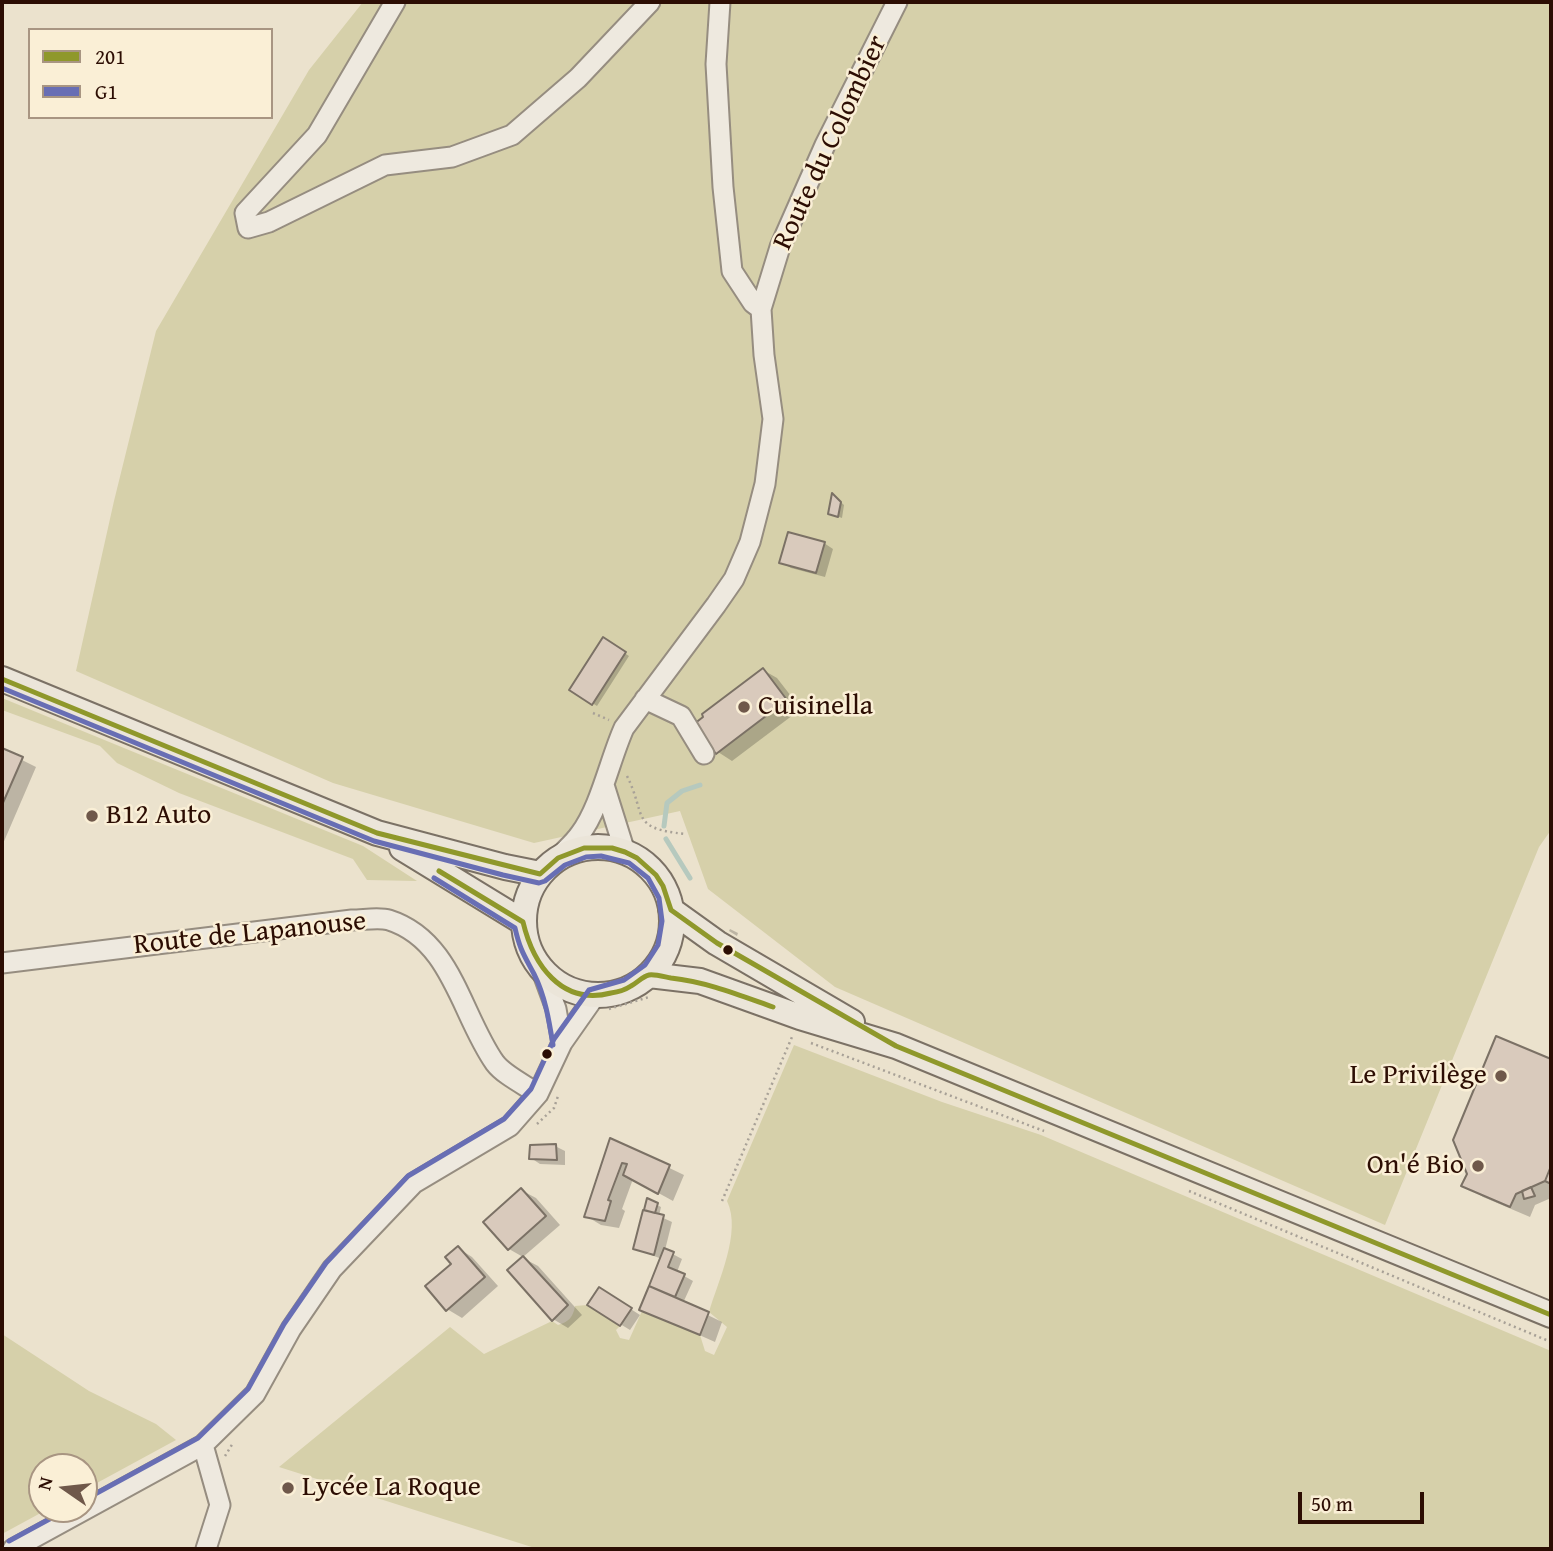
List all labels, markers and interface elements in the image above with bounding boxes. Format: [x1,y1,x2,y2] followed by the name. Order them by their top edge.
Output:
[28,28,273,119] legend
[767,31,895,255] street label: Route du Colombier
[95,41,125,72] text: 201
[95,76,118,107] text: G1
[758,690,873,724] place label: Cuisinella
[736,699,752,715] marker: Cuisinella
[106,799,211,833] place label: B12 Auto
[84,808,100,824] marker: B12 Auto
[132,905,368,963] street label: Route de Lapanouse
[721,943,735,957] unlabelled marker
[540,1047,554,1061] unlabelled marker
[1350,1059,1487,1093] place label: Le Privilège
[1493,1068,1509,1084] marker: Le Privilège
[1367,1149,1464,1183] place label: On'é Bio
[1470,1158,1486,1174] marker: On'é Bio
[28,1453,98,1523] north arrow
[302,1471,481,1505] place label: Lycée La Roque
[29,1474,60,1493] text: N
[1301,1478,1427,1522] scale bar
[280,1480,296,1496] marker: Lycée La Roque
[1311,1488,1353,1519] text: 50 m

